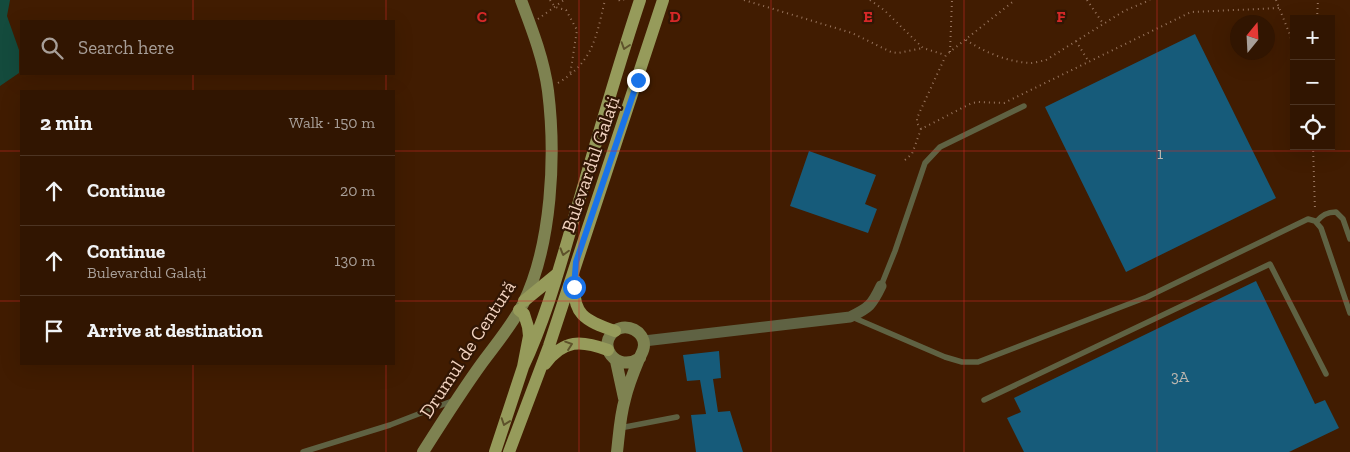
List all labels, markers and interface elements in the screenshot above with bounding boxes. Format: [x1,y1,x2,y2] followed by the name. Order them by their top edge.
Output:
[477,7,487,26] text: C
[669,7,681,26] text: D
[863,7,873,26] text: E
[1056,7,1066,26] text: F
[1230,15,1275,60] north arrow
[1290,15,1335,150] map controls
[1290,15,1335,60] button: +
[20,20,395,75] search box
[38,34,66,62] icon: search
[78,36,174,59] text: Search here
[620,42,630,50] one-way arrow
[1290,60,1335,105] button: −
[627,69,650,92] route end
[556,93,624,235] street label: Bulevardul Galați
[1290,105,1335,150] button: locate
[40,110,92,135] text: 2 min
[289,113,375,132] text: Walk · 150 m
[1157,144,1163,163] house number: 1
[40,177,68,205] icon: ahead
[87,179,165,202] text: Continue
[340,181,375,200] text: 20 m
[87,240,165,263] text: Continue
[40,247,68,275] icon: ahead
[559,248,569,256] one-way arrow
[334,251,375,270] text: 130 m
[87,263,207,282] text: Bulevardul Galați
[414,276,520,422] street label: Drumul de Centură
[563,276,586,299] route start
[40,317,68,345] icon: arrive
[87,319,263,342] text: Arrive at destination
[564,341,573,351] one-way arrow
[1171,367,1190,386] house number: 3A
[500,417,510,426] one-way arrow

